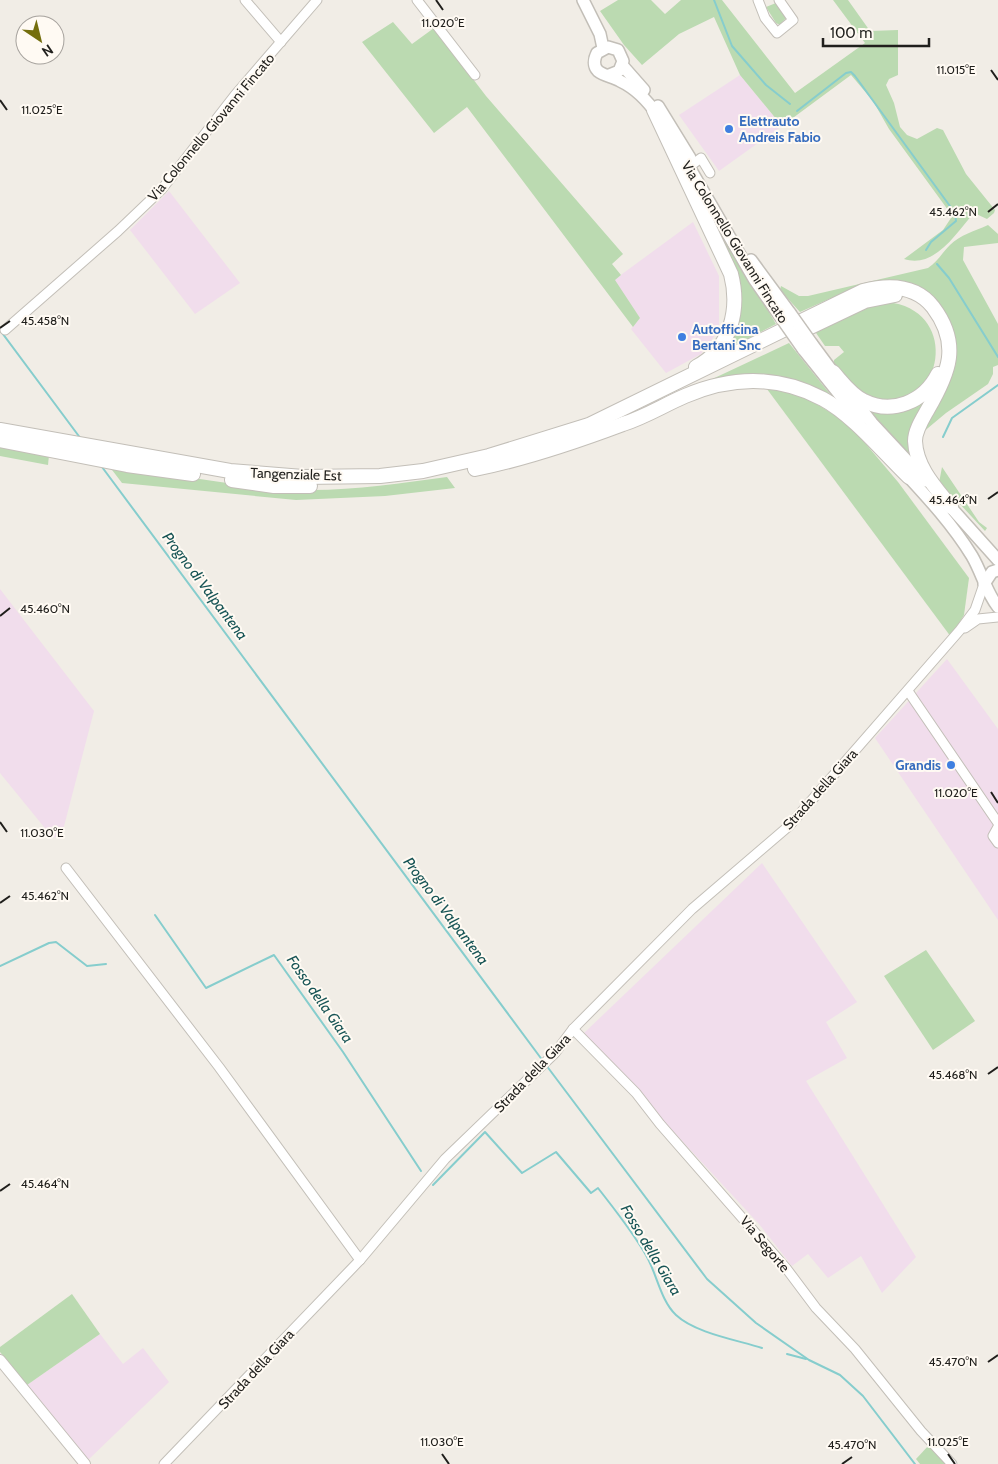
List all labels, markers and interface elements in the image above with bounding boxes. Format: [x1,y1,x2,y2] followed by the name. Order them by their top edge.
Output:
[15,15,65,65] north arrow
[421,15,465,30] text: 11.020°E
[823,15,929,47] scale bar
[830,24,872,42] text: 100 m
[38,40,57,61] text: N
[144,49,278,205] street label: Via Colonnello Giovanni Fincato
[936,62,976,77] text: 11.015°E
[21,102,63,117] text: 11.025°E
[739,112,821,146] place label: Elettrauto Andreis Fabio
[723,123,735,135] marker: Elettrauto Andreis Fabio
[678,158,793,327] street label: Via Colonnello Giovanni Fincato
[929,204,977,219] text: 45.462°N
[21,313,69,328] text: 45.458°N
[692,320,761,354] place label: Autofficina Bertani Snc
[676,331,688,343] marker: Autofficina Bertani Snc
[250,463,342,485] street label: Tangenziale Est
[929,492,977,507] text: 45.464°N
[159,529,251,643] water label: Progno di Valpantena
[20,601,70,616] text: 45.460°N
[779,745,861,833] street label: Strada della Giara
[895,756,941,774] place label: Grandis
[945,759,957,771] marker: Grandis
[934,785,978,800] text: 11.020°E
[20,825,64,840] text: 11.030°E
[400,854,492,968] water label: Progno di Valpantena
[21,888,69,903] text: 45.462°N
[283,952,357,1046] water label: Fosso della Giara
[490,1030,574,1116] street label: Strada della Giara
[929,1067,977,1082] text: 45.468°N
[21,1176,69,1191] text: 45.464°N
[617,1201,685,1299] water label: Fosso della Giara
[736,1212,794,1276] street label: Via Segorte
[214,1325,298,1413] street label: Strada della Giara
[928,1354,978,1369] text: 45.470°N
[420,1434,464,1449] text: 11.030°E
[927,1434,969,1449] text: 11.025°E
[827,1437,877,1452] text: 45.470°N

